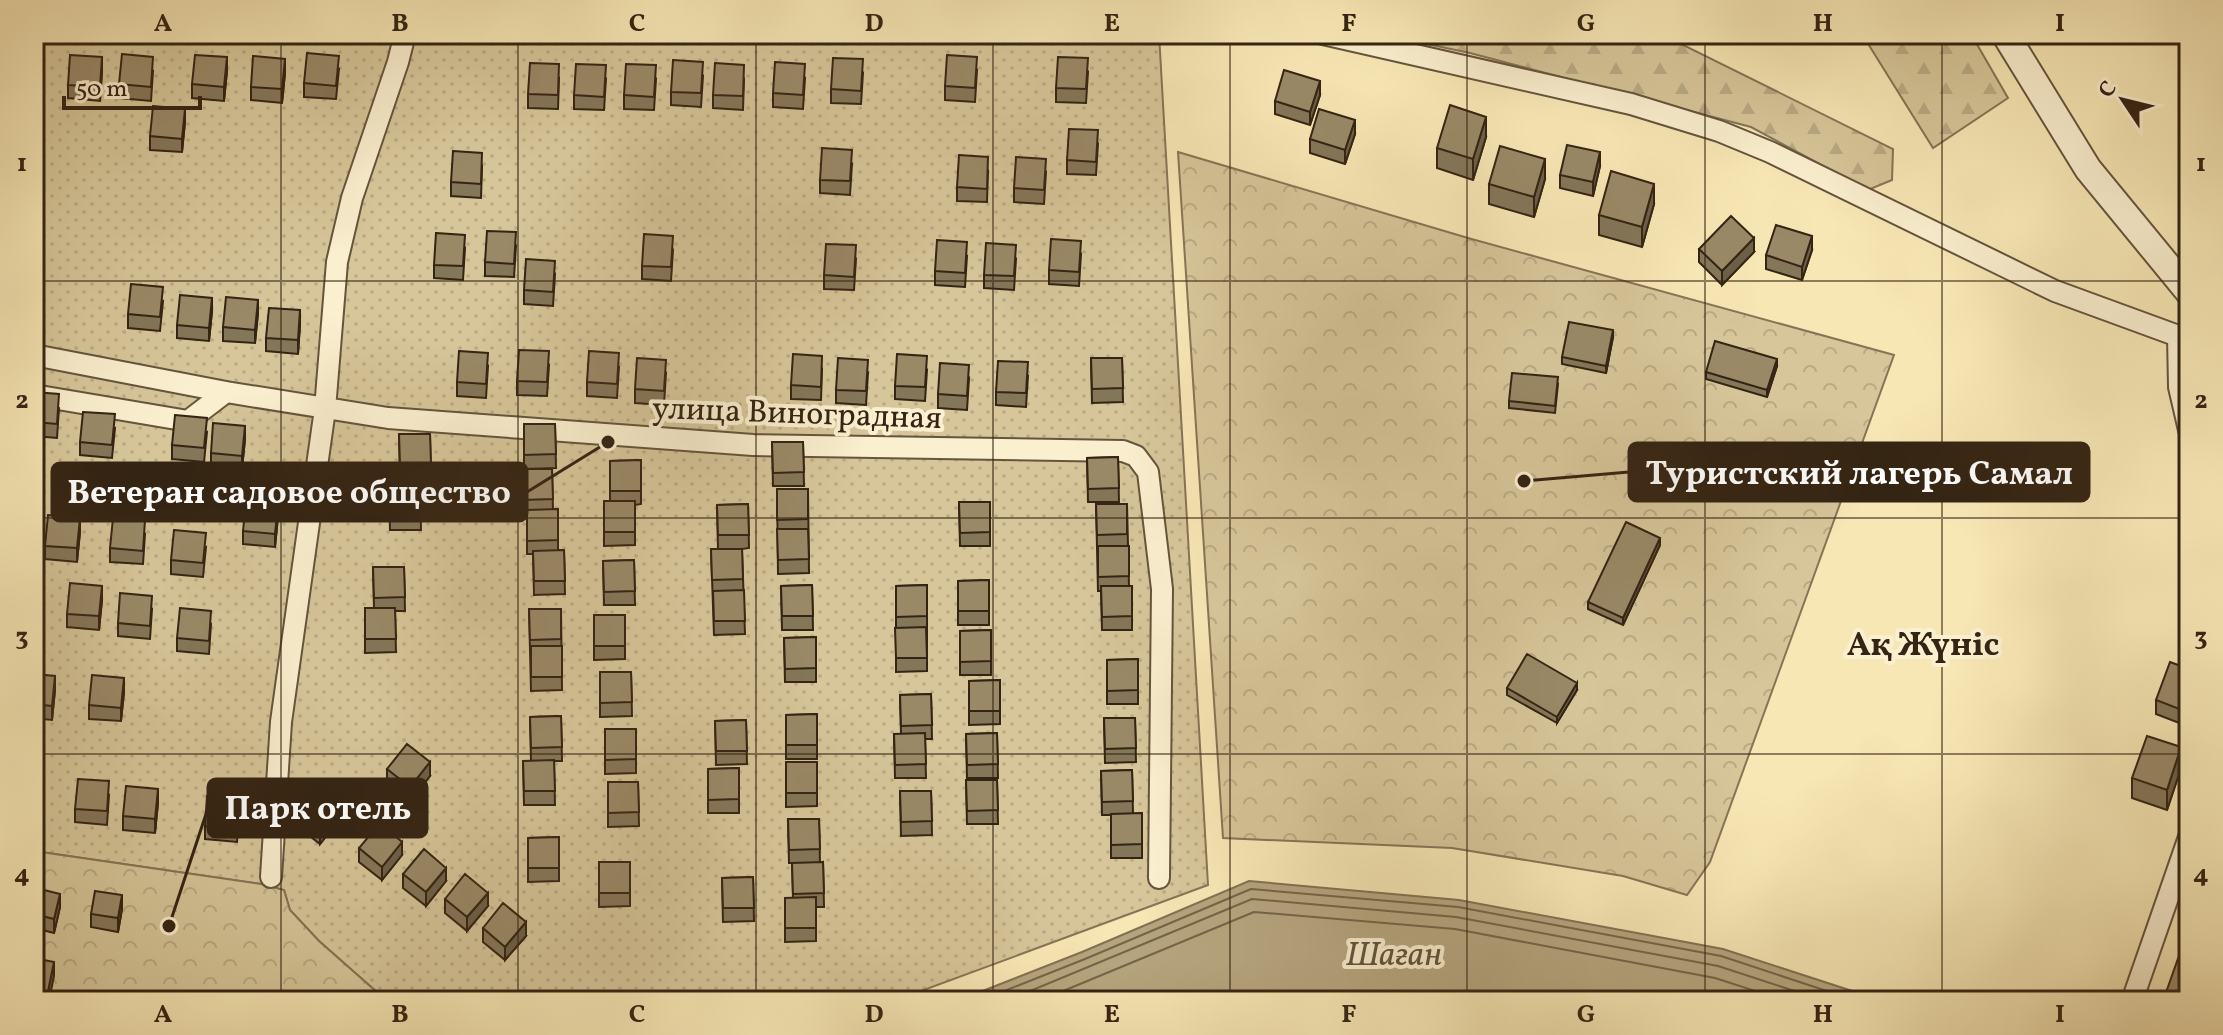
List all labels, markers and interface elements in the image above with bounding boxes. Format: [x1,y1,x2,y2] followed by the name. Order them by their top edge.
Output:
[154,6,173,42] text: A
[391,6,409,42] text: B
[629,6,645,42] text: C
[864,6,884,42] text: D
[1104,6,1120,42] text: E
[1341,6,1357,42] text: F
[1577,6,1595,42] text: G
[1813,6,1833,42] text: H
[2055,6,2065,42] text: I
[64,60,200,110] scale bar
[2083,60,2163,140] north arrow
[76,73,128,107] text: 50 m
[2092,75,2125,105] text: С
[17,146,27,182] text: 1
[2196,146,2206,182] text: 1
[15,383,29,419] text: 2
[2194,383,2208,419] text: 2
[651,388,943,442] street label: улица Виноградная
[1629,443,2089,501] callout: Туристский лагерь Самал
[1645,452,2073,499] text: Туристский лагерь Самал
[52,463,527,521] callout: Ветеран садовое общество
[67,471,511,518] text: Ветеран садовое общество
[15,620,29,656] text: 3
[2194,620,2208,656] text: 3
[1847,623,2000,670] district label: Ақ Жүніс
[208,779,427,837] callout: Парк отель
[224,787,412,834] text: Парк отель
[14,857,30,893] text: 4
[2193,857,2209,893] text: 4
[1346,933,1442,980] water label: Шаған
[154,997,173,1033] text: A
[391,997,409,1033] text: B
[629,997,645,1033] text: C
[864,997,884,1033] text: D
[1104,997,1120,1033] text: E
[1341,997,1357,1033] text: F
[1577,997,1595,1033] text: G
[1813,997,1833,1033] text: H
[2055,997,2065,1033] text: I

